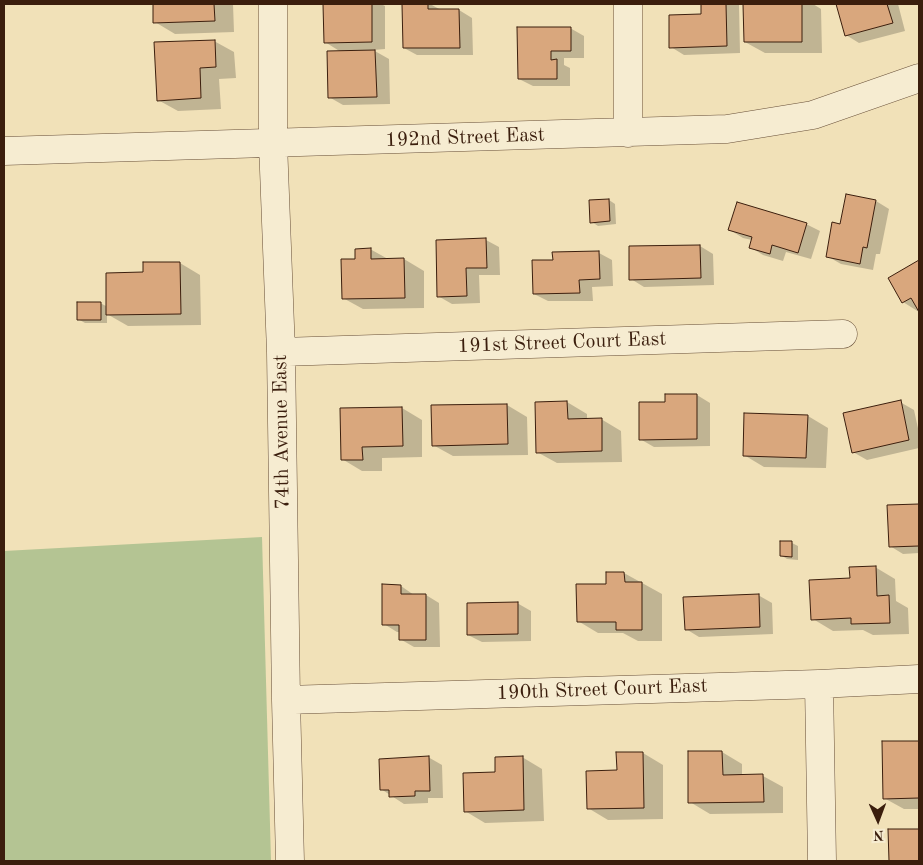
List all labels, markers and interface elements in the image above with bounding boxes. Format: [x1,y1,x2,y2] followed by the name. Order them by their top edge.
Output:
[385,123,545,153] street label: 192nd Street East
[457,327,667,359] street label: 191st Street Court East
[269,354,295,510] street label: 74th Avenue East
[496,674,708,706] street label: 190th Street Court East
[853,795,903,845] north arrow
[873,828,884,842] text: N

